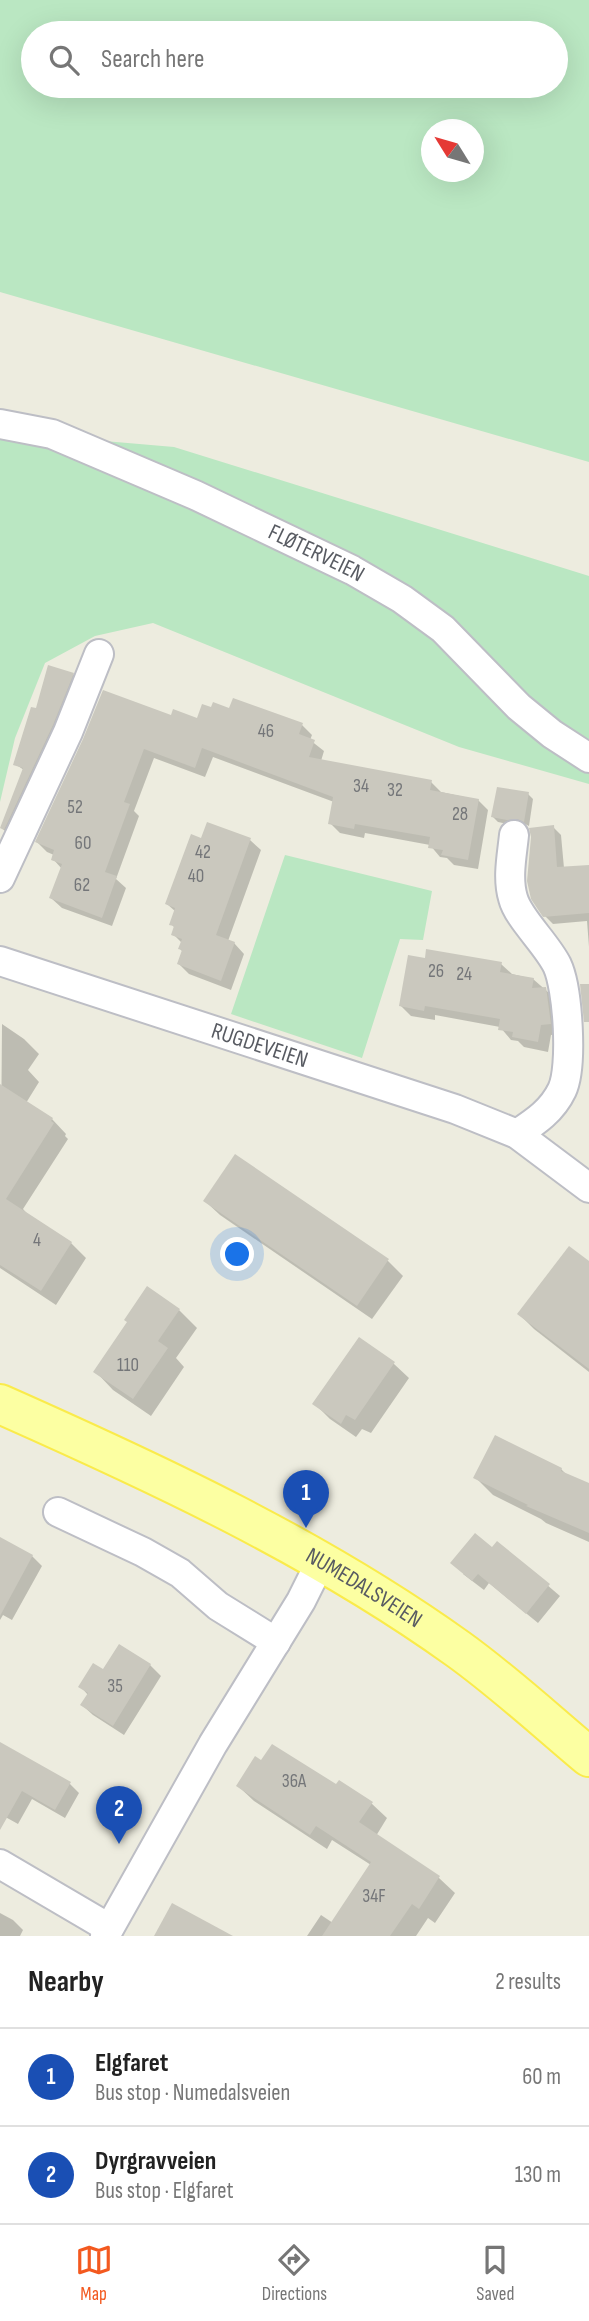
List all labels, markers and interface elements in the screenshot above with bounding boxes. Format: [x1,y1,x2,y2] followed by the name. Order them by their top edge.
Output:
[21,21,568,98] search box
[45,41,83,79] icon: search
[101,44,204,75] text: Search here
[421,119,484,182] north arrow
[264,518,370,588] street label: FLØTERVEIEN
[258,720,274,743] house number: 46
[353,775,369,798] house number: 34
[387,779,403,802] house number: 32
[67,796,83,819] house number: 52
[452,803,468,826] house number: 28
[75,832,91,855] house number: 60
[195,841,211,864] house number: 42
[188,865,204,888] house number: 40
[74,874,90,897] house number: 62
[428,960,444,983] house number: 26
[456,963,472,986] house number: 24
[208,1017,311,1074] street label: RUGDEVEIEN
[33,1229,41,1252] house number: 4
[220,1237,254,1271] your location
[117,1354,139,1377] house number: 110
[283,1470,329,1528] pin: 1
[301,1542,427,1634] street label: NUMEDALSVEIEN
[107,1675,123,1698] house number: 35
[282,1770,307,1793] house number: 36A
[96,1786,142,1844] pin: 2
[362,1885,386,1908] house number: 34F
[28,1964,104,2000] text: Nearby
[495,1968,561,1996] text: 2 results
[95,2048,168,2079] text: Elgfaret
[46,2063,56,2091] text: 1
[522,2063,561,2091] text: 60 m
[95,2079,290,2107] text: Bus stop · Numedalsveien
[95,2146,216,2177] text: Dyrgravveien
[46,2161,56,2189] text: 2
[515,2161,561,2189] text: 130 m
[95,2177,233,2205] text: Bus stop · Elgfaret
[75,2241,113,2306] tab: Map
[262,2241,327,2306] tab: Directions
[476,2241,514,2306] tab: Saved

